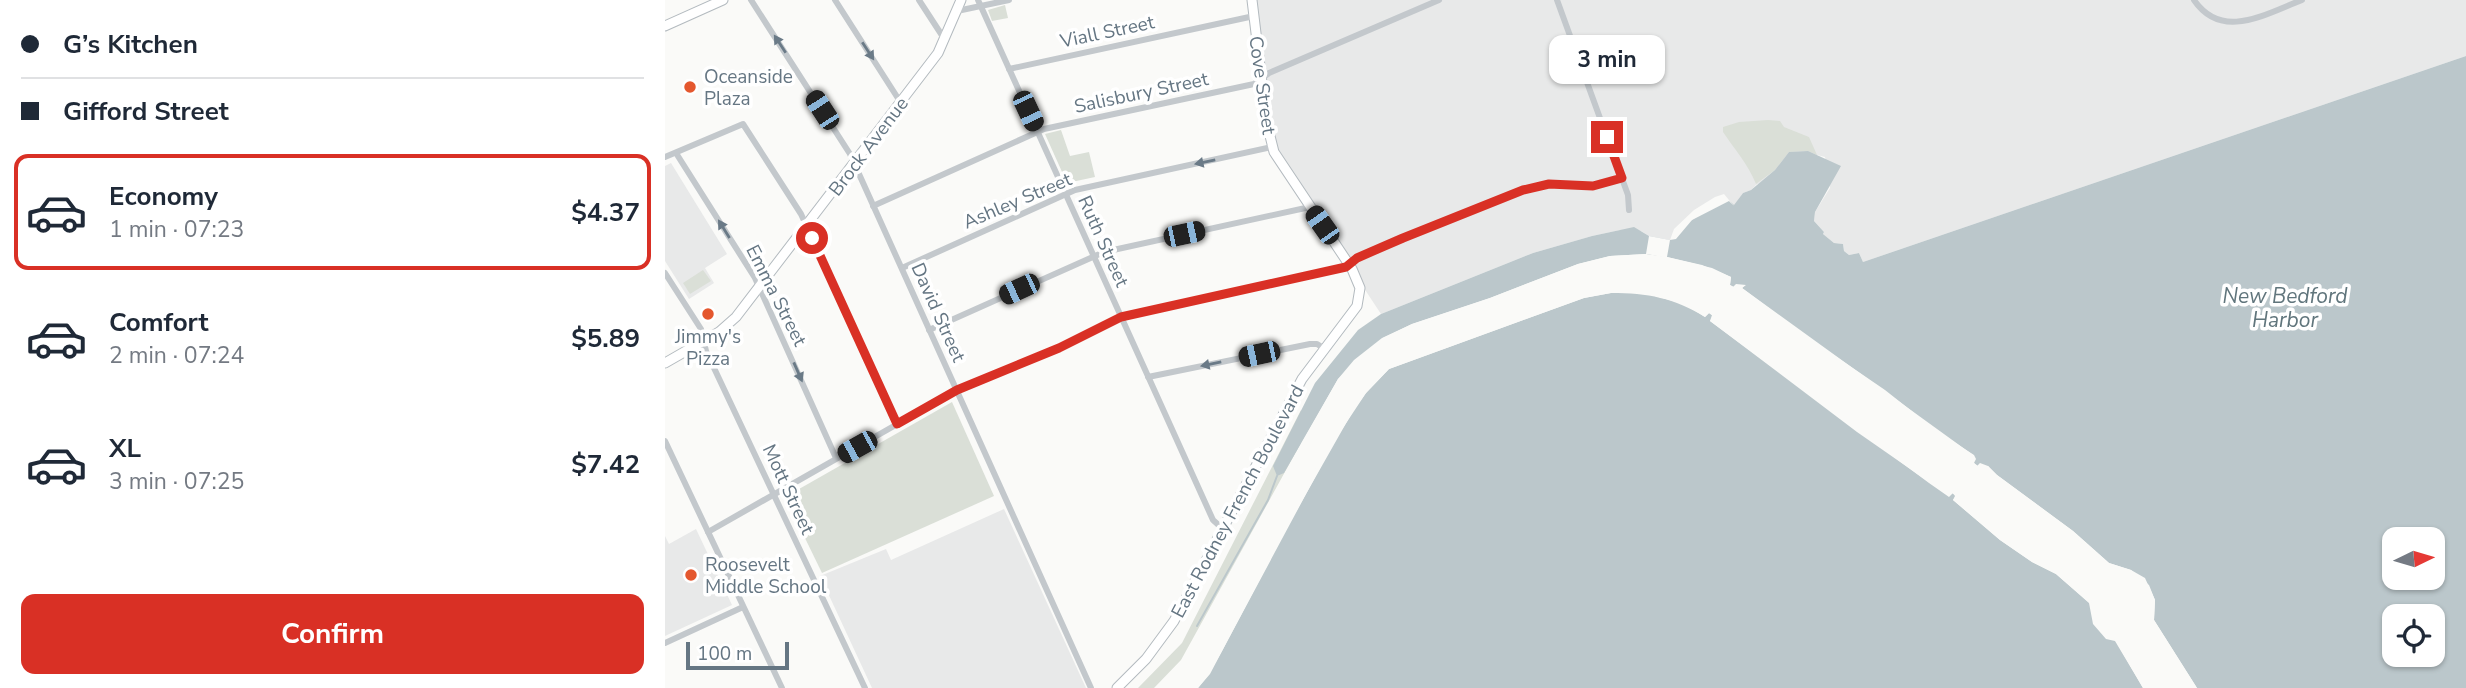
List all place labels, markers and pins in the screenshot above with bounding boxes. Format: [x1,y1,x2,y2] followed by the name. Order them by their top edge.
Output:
[704,64,793,112] place label: Oceanside Plaza
[682,79,698,95] marker: Oceanside Plaza
[700,306,716,322] marker: Jimmy's Pizza
[674,324,741,372] place label: Jimmy's Pizza
[705,552,827,600] place label: Roosevelt Middle School
[683,567,699,583] marker: Roosevelt Middle School

